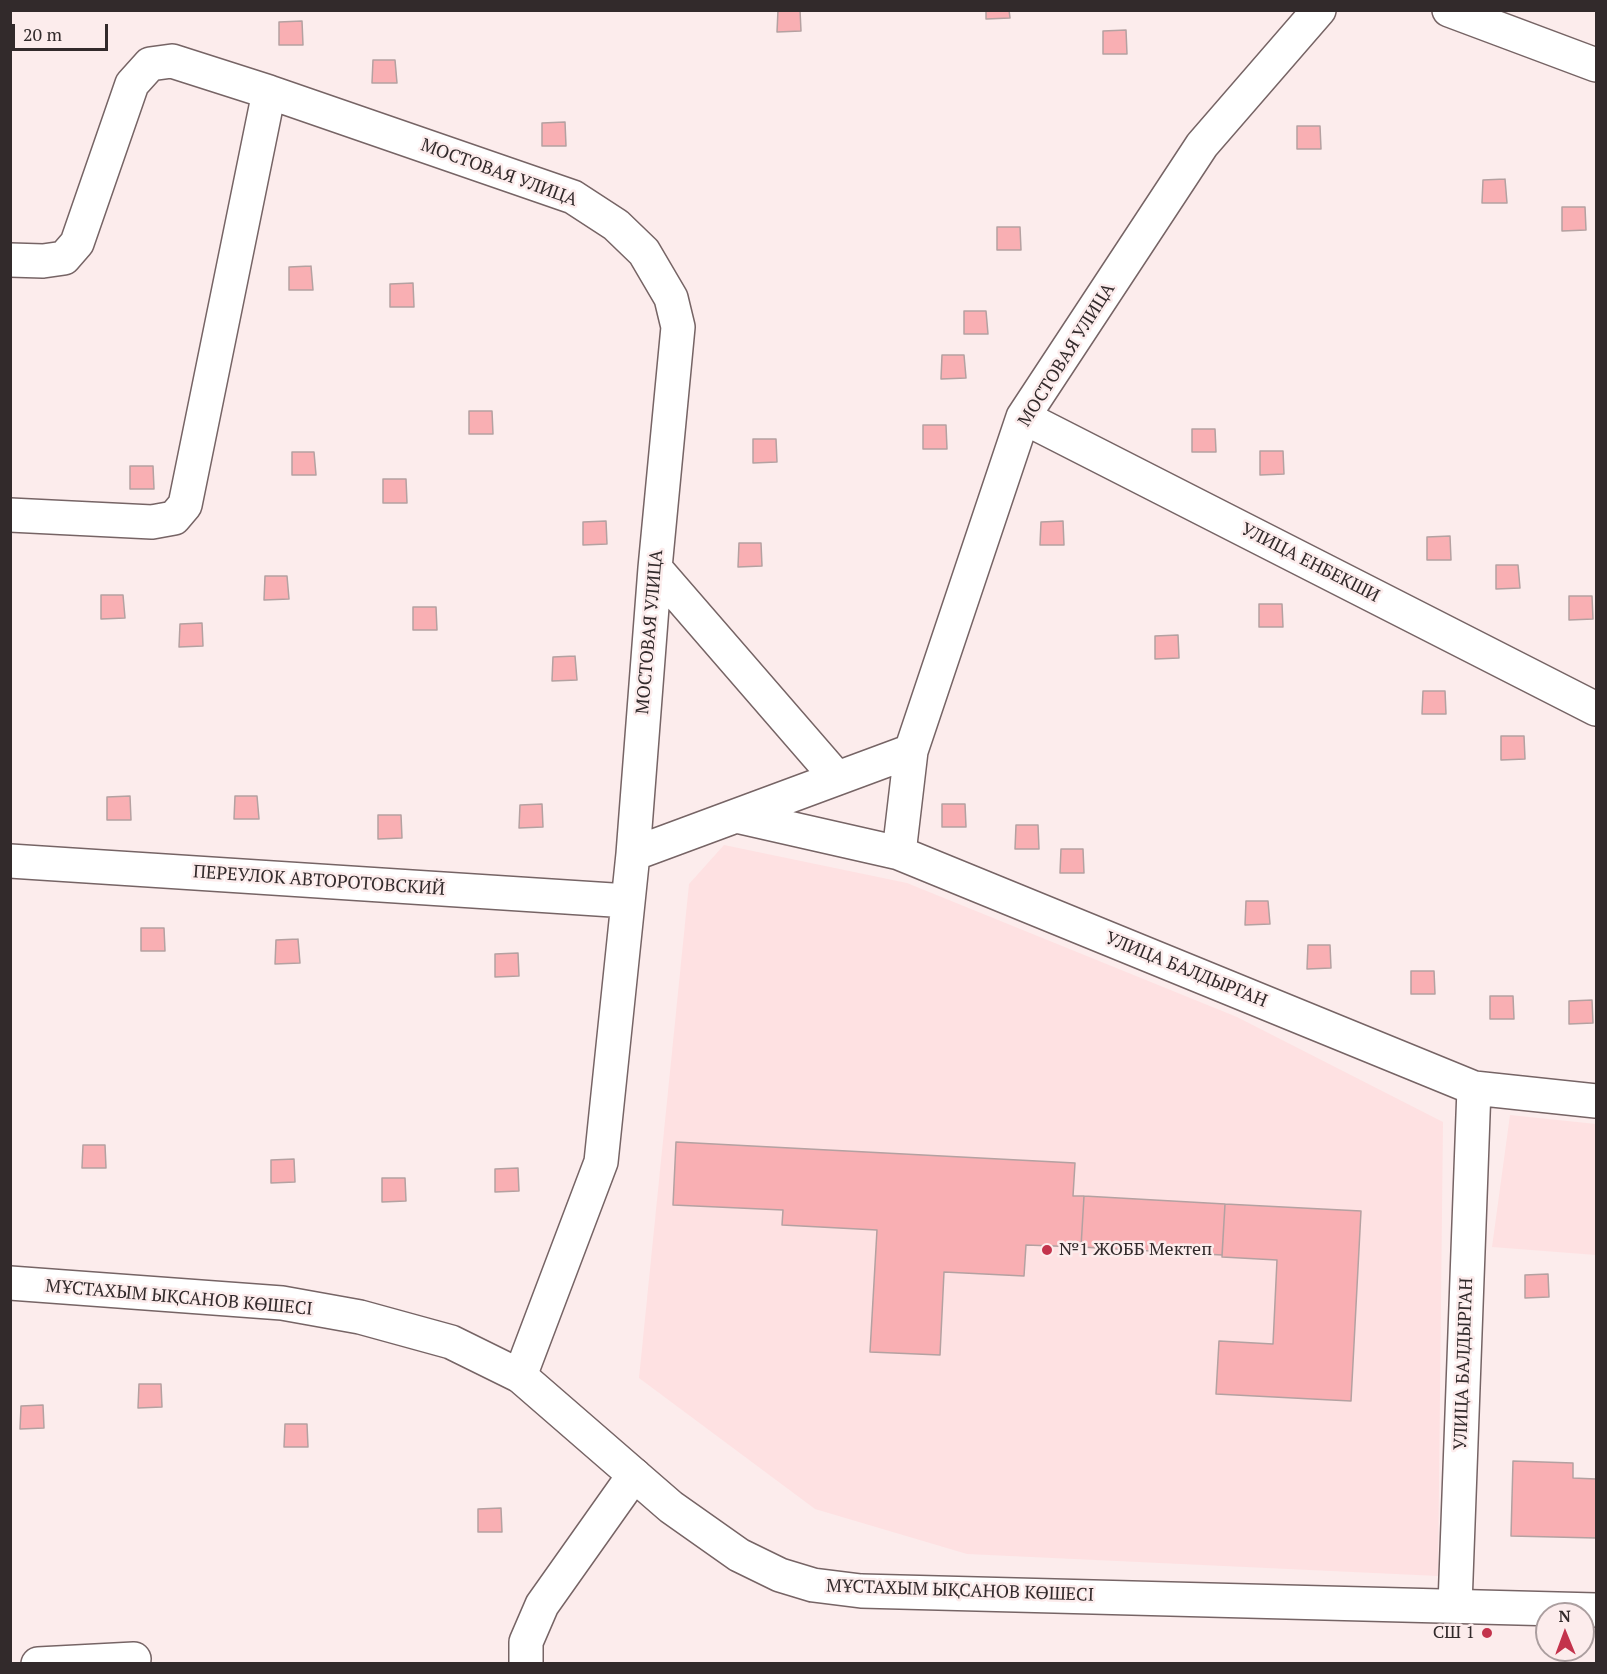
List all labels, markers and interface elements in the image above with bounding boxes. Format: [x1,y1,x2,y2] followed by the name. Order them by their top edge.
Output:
[15,12,111,50] scale bar
[23,22,62,46] text: 20 m
[418,135,580,211] street label: МОСТОВАЯ УЛИЦА
[1014,279,1120,431] street label: МОСТОВАЯ УЛИЦА
[1237,519,1383,607] street label: УЛИЦА ЕНБЕКШИ
[632,549,668,715] street label: МОСТОВАЯ УЛИЦА
[192,861,446,901] street label: ПЕРЕУЛОК АВТОРОТОВСКИЙ
[1102,928,1270,1012] street label: УЛИЦА БАЛДЫРГАН
[1059,1239,1212,1261] place label: №1 ЖОББ Мектеп
[1040,1243,1054,1257] marker: №1 ЖОББ Мектеп
[45,1276,313,1320] street label: МҰСТАХЫМ ЫҚСАНОВ КӨШЕСІ
[1450,1277,1478,1451] street label: УЛИЦА БАЛДЫРГАН
[826,1576,1094,1606] street label: МҰСТАХЫМ ЫҚСАНОВ КӨШЕСІ
[1535,1602,1595,1662] north arrow
[1558,1605,1571,1627] text: N
[1433,1622,1475,1644] place label: СШ 1
[1480,1626,1494,1640] marker: СШ 1

